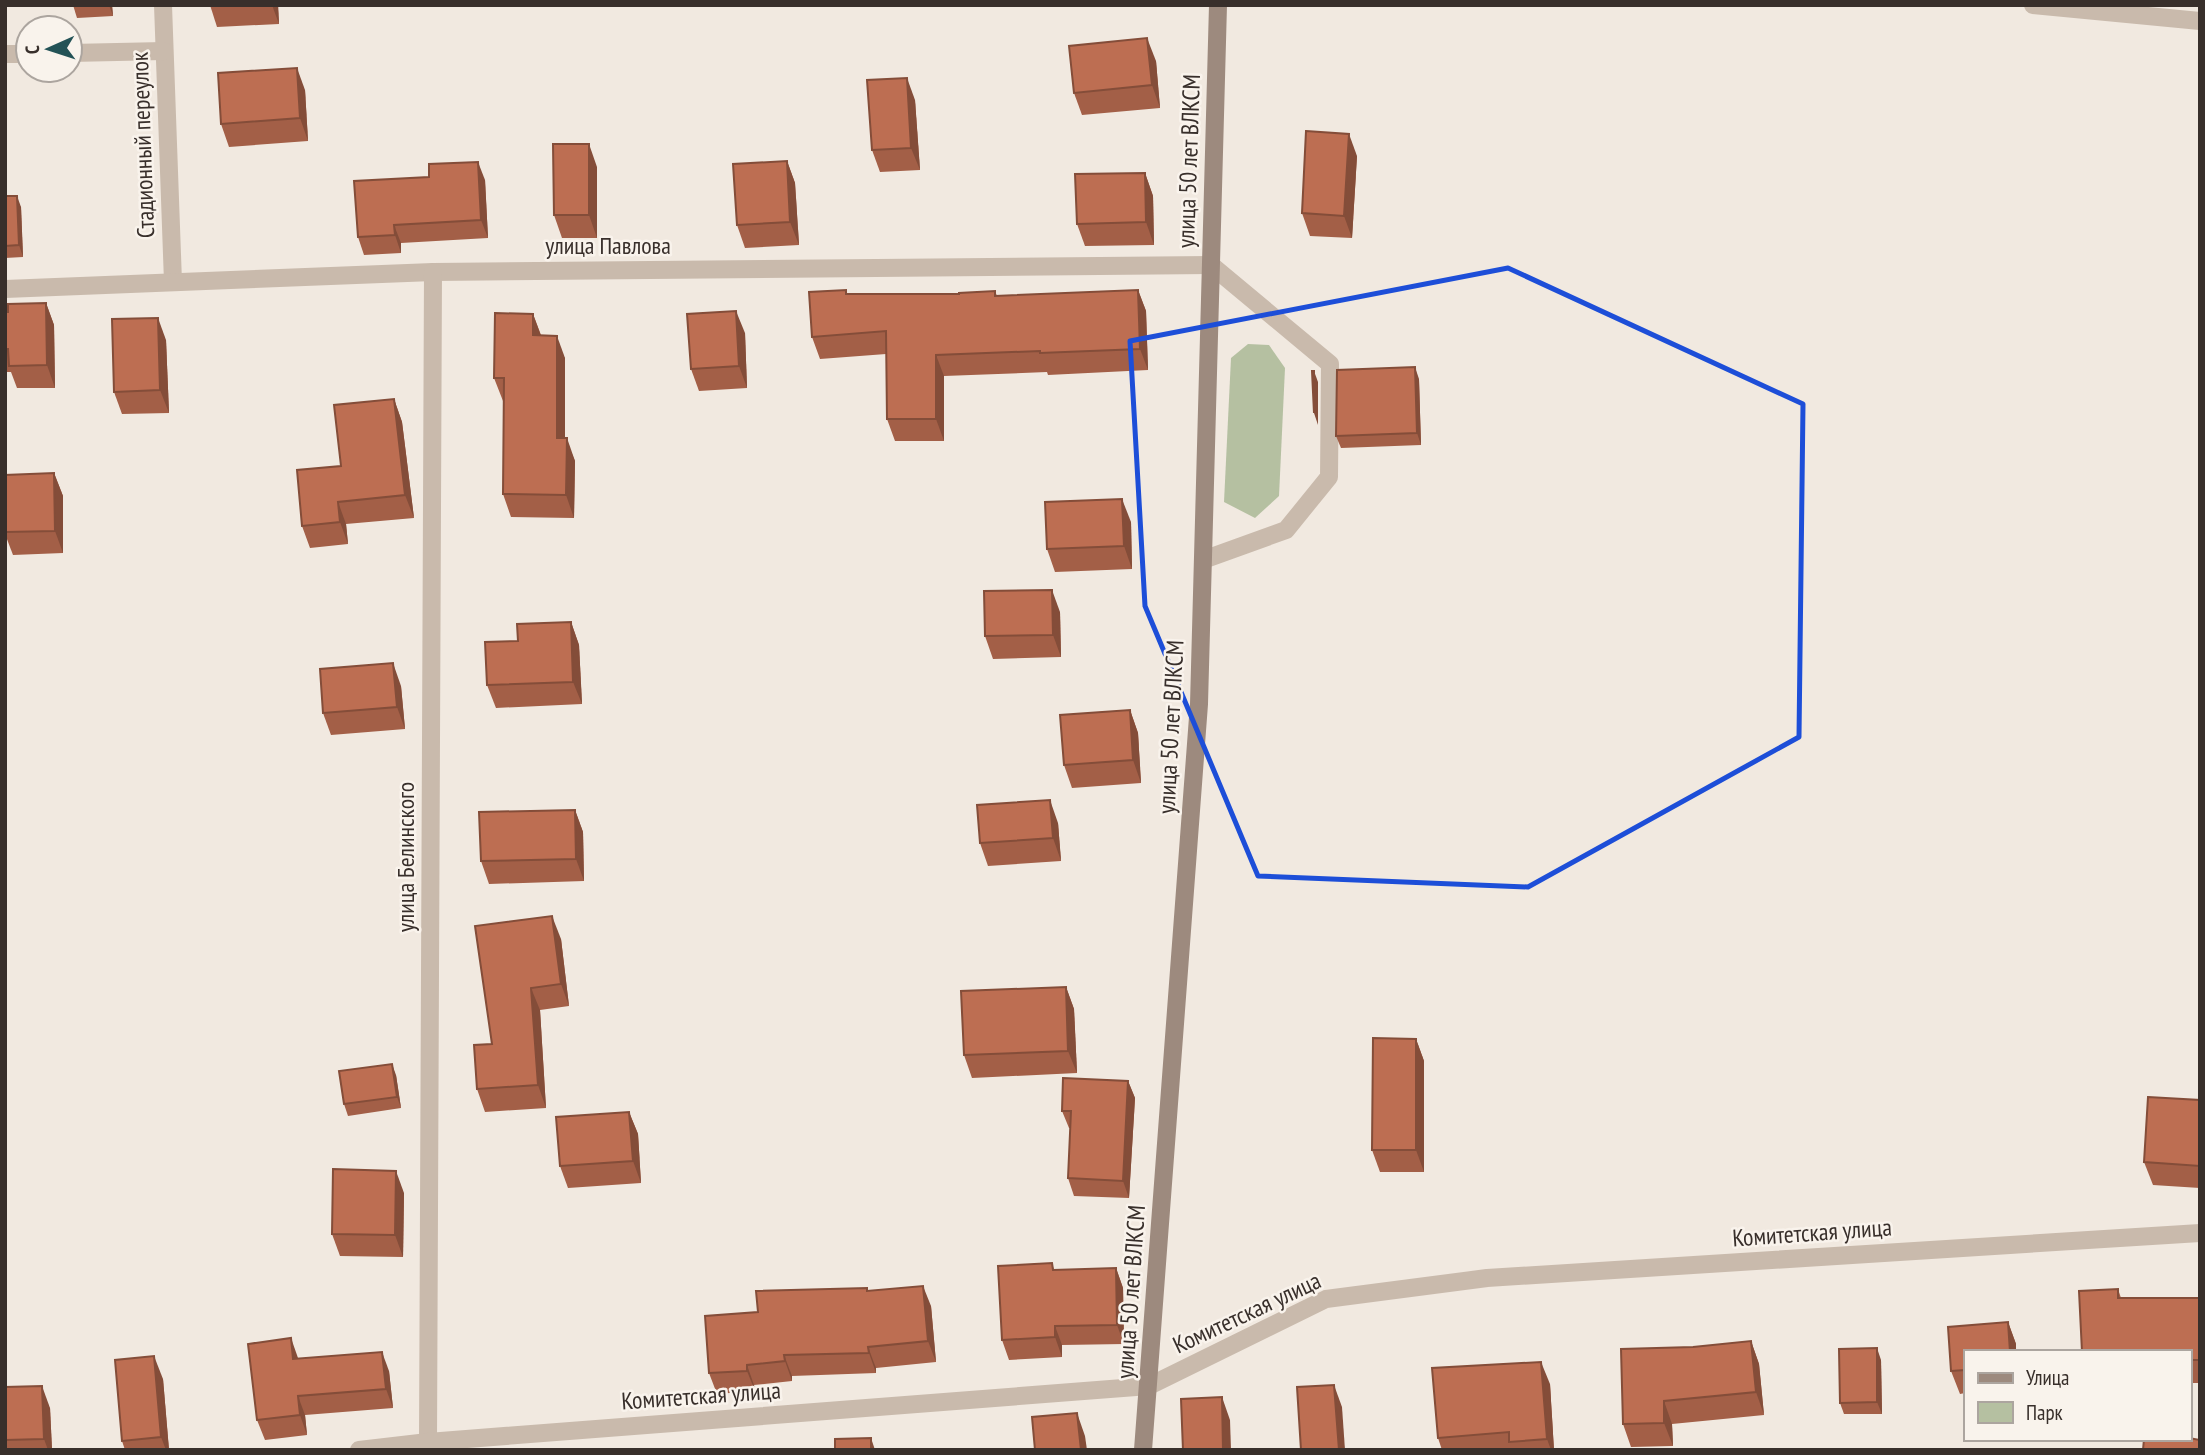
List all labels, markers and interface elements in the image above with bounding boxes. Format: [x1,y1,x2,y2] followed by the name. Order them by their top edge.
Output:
[14,14,84,84] north arrow
[20,45,44,55] text: С
[124,51,161,239] street label: Стадионный переулок
[1170,74,1207,248] street label: улица 50 лет ВЛКСМ
[545,230,671,261] street label: улица Павлова
[1150,639,1191,815] street label: улица 50 лет ВЛКСМ
[390,782,421,932] street label: улица Белинского
[1109,1204,1152,1380] street label: улица 50 лет ВЛКСМ
[1731,1211,1893,1254] street label: Комитетская улица
[1168,1265,1326,1360] street label: Комитетская улица
[1964,1350,2191,1441] legend
[2026,1364,2069,1391] text: Улица
[620,1374,782,1417] street label: Комитетская улица
[2026,1399,2063,1426] text: Парк

